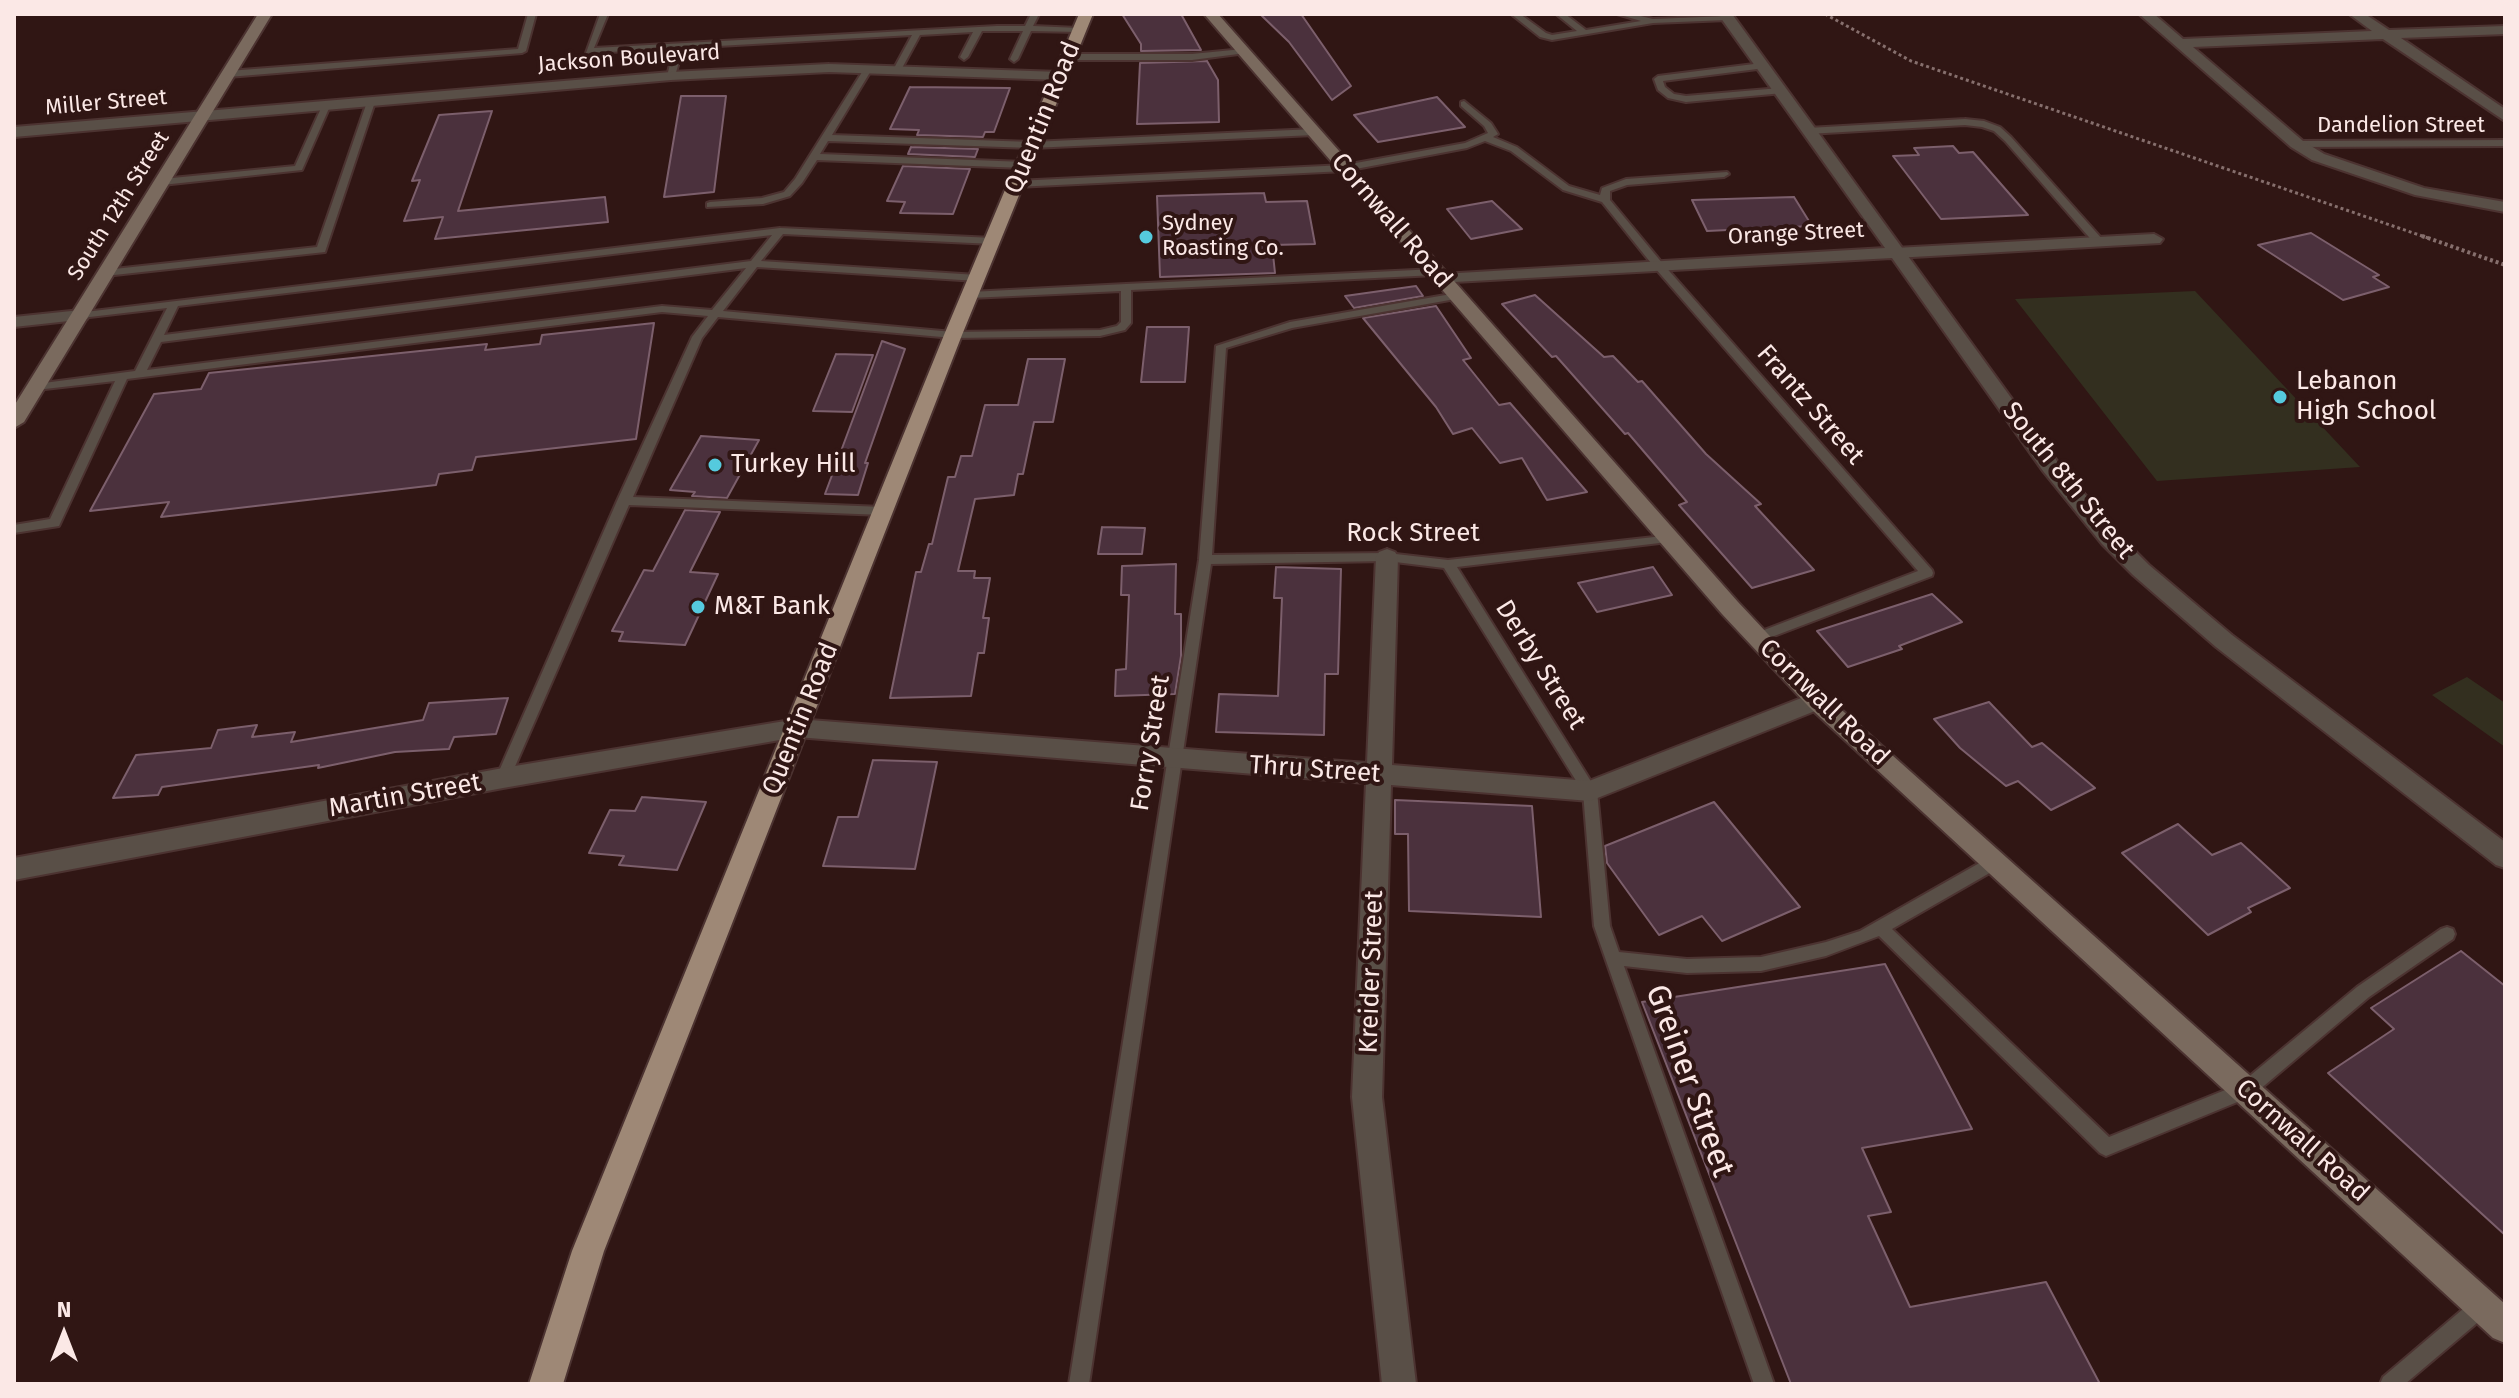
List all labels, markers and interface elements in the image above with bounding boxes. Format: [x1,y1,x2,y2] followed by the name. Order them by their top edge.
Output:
[998,37,1088,199] street label: Quentin Road
[537,39,721,79] street label: Jackson Boulevard
[44,85,168,121] street label: Miller Street
[2317,113,2485,139] street label: Dandelion Street
[62,126,176,286] street label: South 12th Street
[1324,147,1458,295] street label: Cornwall Road
[1162,211,1284,262] place label: Sydney Roasting Co.
[1727,217,1865,251] street label: Orange Street
[1137,228,1155,246] marker: Sydney Roasting Co.
[1750,339,1870,471] street label: Frantz Street
[2296,366,2436,428] place label: Lebanon High School
[2271,388,2289,406] marker: Lebanon High School
[1995,396,2141,566] street label: South 8th Street
[731,449,856,481] place label: Turkey Hill
[706,456,724,474] marker: Turkey Hill
[1346,518,1480,550] street label: Rock Street
[714,591,830,623] place label: M&T Bank
[1488,595,1592,735] street label: Derby Street
[689,598,707,616] marker: M&T Bank
[1752,633,1896,773] street label: Cornwall Road
[756,638,846,800] street label: Quentin Road
[1125,673,1177,813] street label: Forry Street
[1248,750,1382,790] street label: Thru Street
[327,767,483,825] street label: Martin Street
[1354,890,1390,1054] street label: Kreider Street
[1636,980,1742,1182] street label: Greiner Street
[2229,1073,2375,1209] street label: Cornwall Road
[24,1294,104,1374] north arrow
[57,1296,71,1323] text: N

